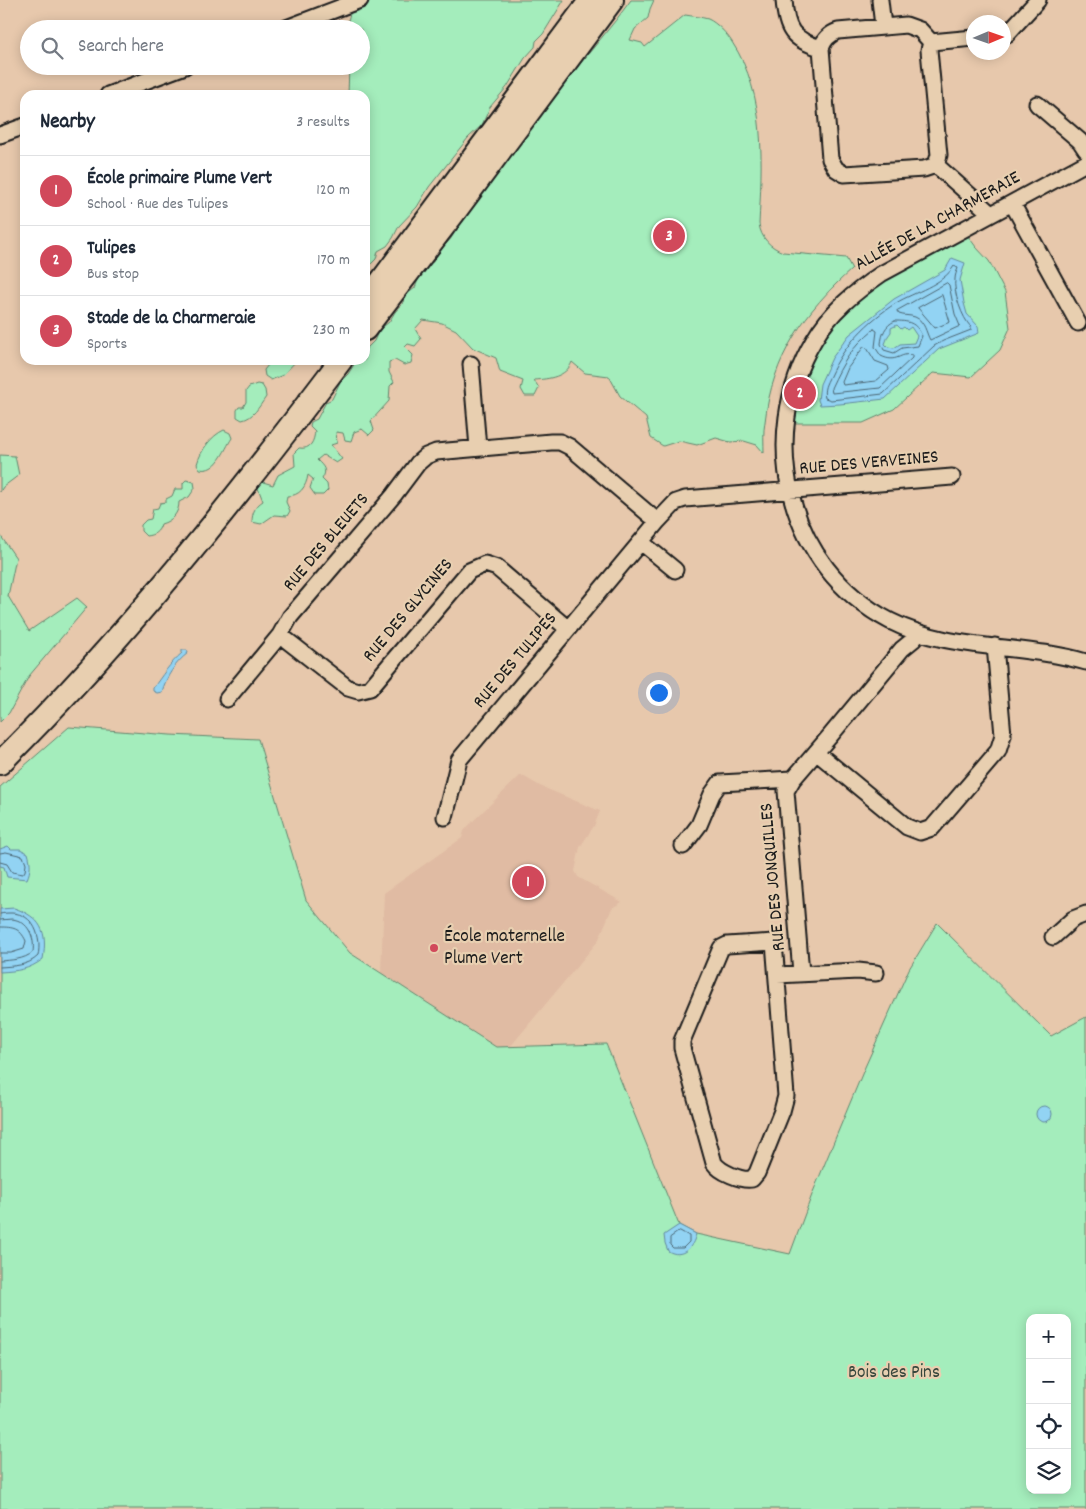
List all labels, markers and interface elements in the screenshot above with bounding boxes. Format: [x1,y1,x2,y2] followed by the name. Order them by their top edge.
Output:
[966,15,1011,60] north arrow
[20,20,370,75] search box
[38,34,66,62] icon: search
[78,34,164,61] text: Search here
[40,108,95,138] text: Nearby
[296,111,350,134] text: 3 results
[850,165,1026,279] street label: ALLÉE DE LA CHARMERAIE
[87,166,272,193] text: École primaire Plume Vert
[54,179,58,202] text: 1
[316,179,350,202] text: 120 m
[87,193,228,216] text: School · Rue des Tulipes
[653,217,685,255] pin: 3
[87,236,136,263] text: Tulipes
[53,249,60,272] text: 2
[317,249,350,272] text: 170 m
[87,263,139,286] text: Bus stop
[87,306,256,333] text: Stade de la Charmeraie
[52,319,60,342] text: 3
[313,319,350,342] text: 230 m
[87,333,127,356] text: Sports
[784,374,816,412] pin: 2
[798,444,940,484] street label: RUE DES VERVEINES
[278,488,376,598] street label: RUE DES BLEUETS
[357,553,461,669] street label: RUE DES GLYCINES
[468,607,564,715] street label: RUE DES TULIPES
[646,680,672,706] your location
[754,802,794,952] street label: RUE DES JONQUILLES
[512,863,544,901] pin: 1
[444,924,565,973] place label: École maternelle Plume Vert
[428,942,440,954] marker: École maternelle Plume Vert
[1026,1314,1071,1494] map controls
[1026,1314,1071,1359] button: +
[1026,1359,1071,1404] button: −
[848,1360,940,1387] park label: Bois des Pins
[1026,1404,1071,1449] button: locate
[1026,1449,1071,1494] button: layers

